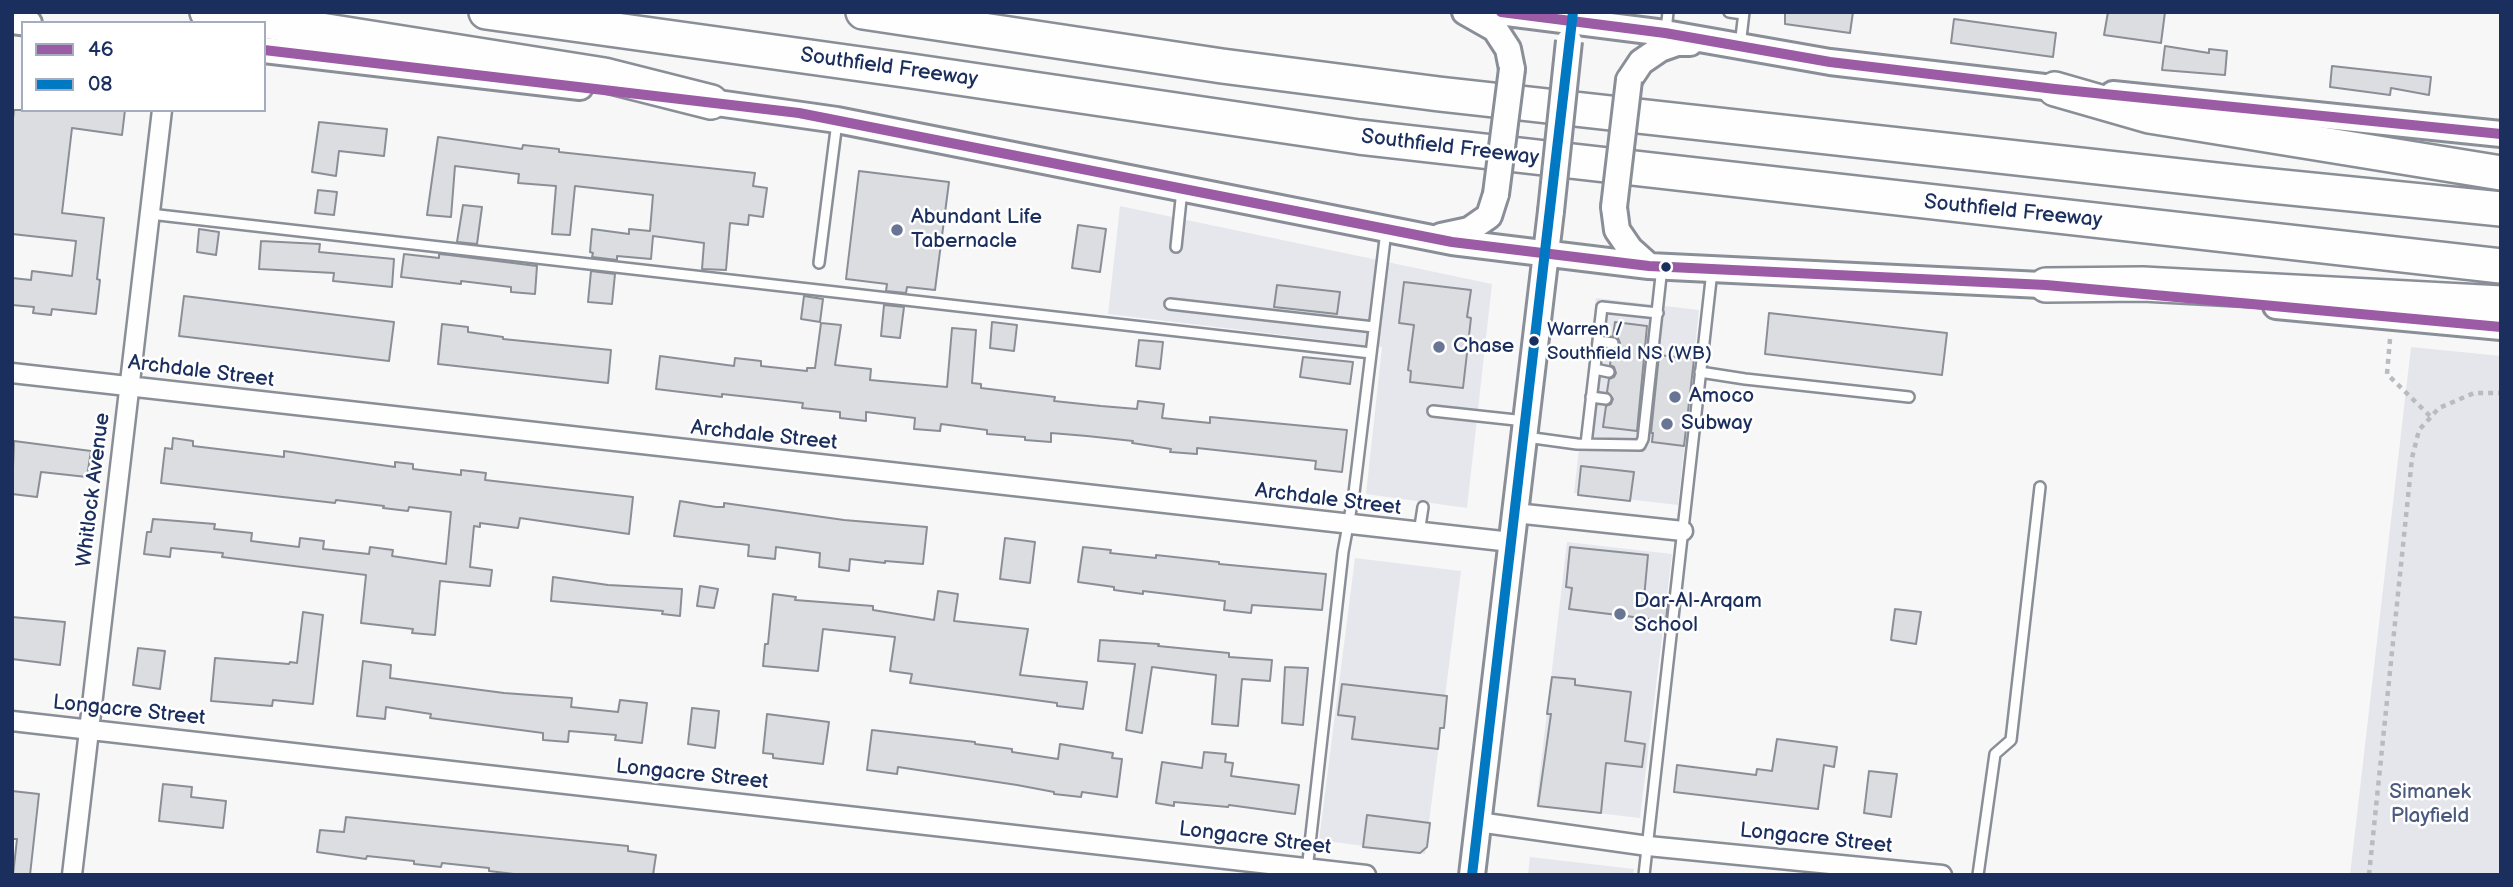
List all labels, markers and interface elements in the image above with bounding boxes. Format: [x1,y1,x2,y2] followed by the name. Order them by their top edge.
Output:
[21,21,266,112] legend
[88,37,114,62] text: 46
[799,43,979,93] street label: Southfield Freeway
[88,72,113,97] text: 08
[1360,125,1540,171] street label: Southfield Freeway
[1923,190,2103,234] street label: Southfield Freeway
[911,205,1042,255] place label: Abundant Life Tabernacle
[889,222,905,238] marker: Abundant Life Tabernacle
[1659,260,1673,274] unlabelled marker
[1547,319,1712,363] place label: Warren / Southfield NS (WB)
[1453,334,1514,360] place label: Chase
[1527,334,1541,348] marker: Warren / Southfield NS (WB)
[1431,339,1447,355] marker: Chase
[127,351,275,393] street label: Archdale Street
[1689,384,1754,410] place label: Amoco
[1667,389,1683,405] marker: Amoco
[72,411,116,569] street label: Whitlock Avenue
[1681,411,1752,437] place label: Subway
[690,416,838,456] street label: Archdale Street
[1659,416,1675,432] marker: Subway
[1254,479,1402,521] street label: Archdale Street
[1634,589,1762,639] place label: Dar-Al-Arqam School
[1612,606,1628,622] marker: Dar-Al-Arqam School
[51,690,207,732] street label: Longacre Street
[614,754,770,796] street label: Longacre Street
[2389,780,2471,830] park label: Simanek Playfield
[1177,817,1333,861] street label: Longacre Street
[1738,818,1894,860] street label: Longacre Street

